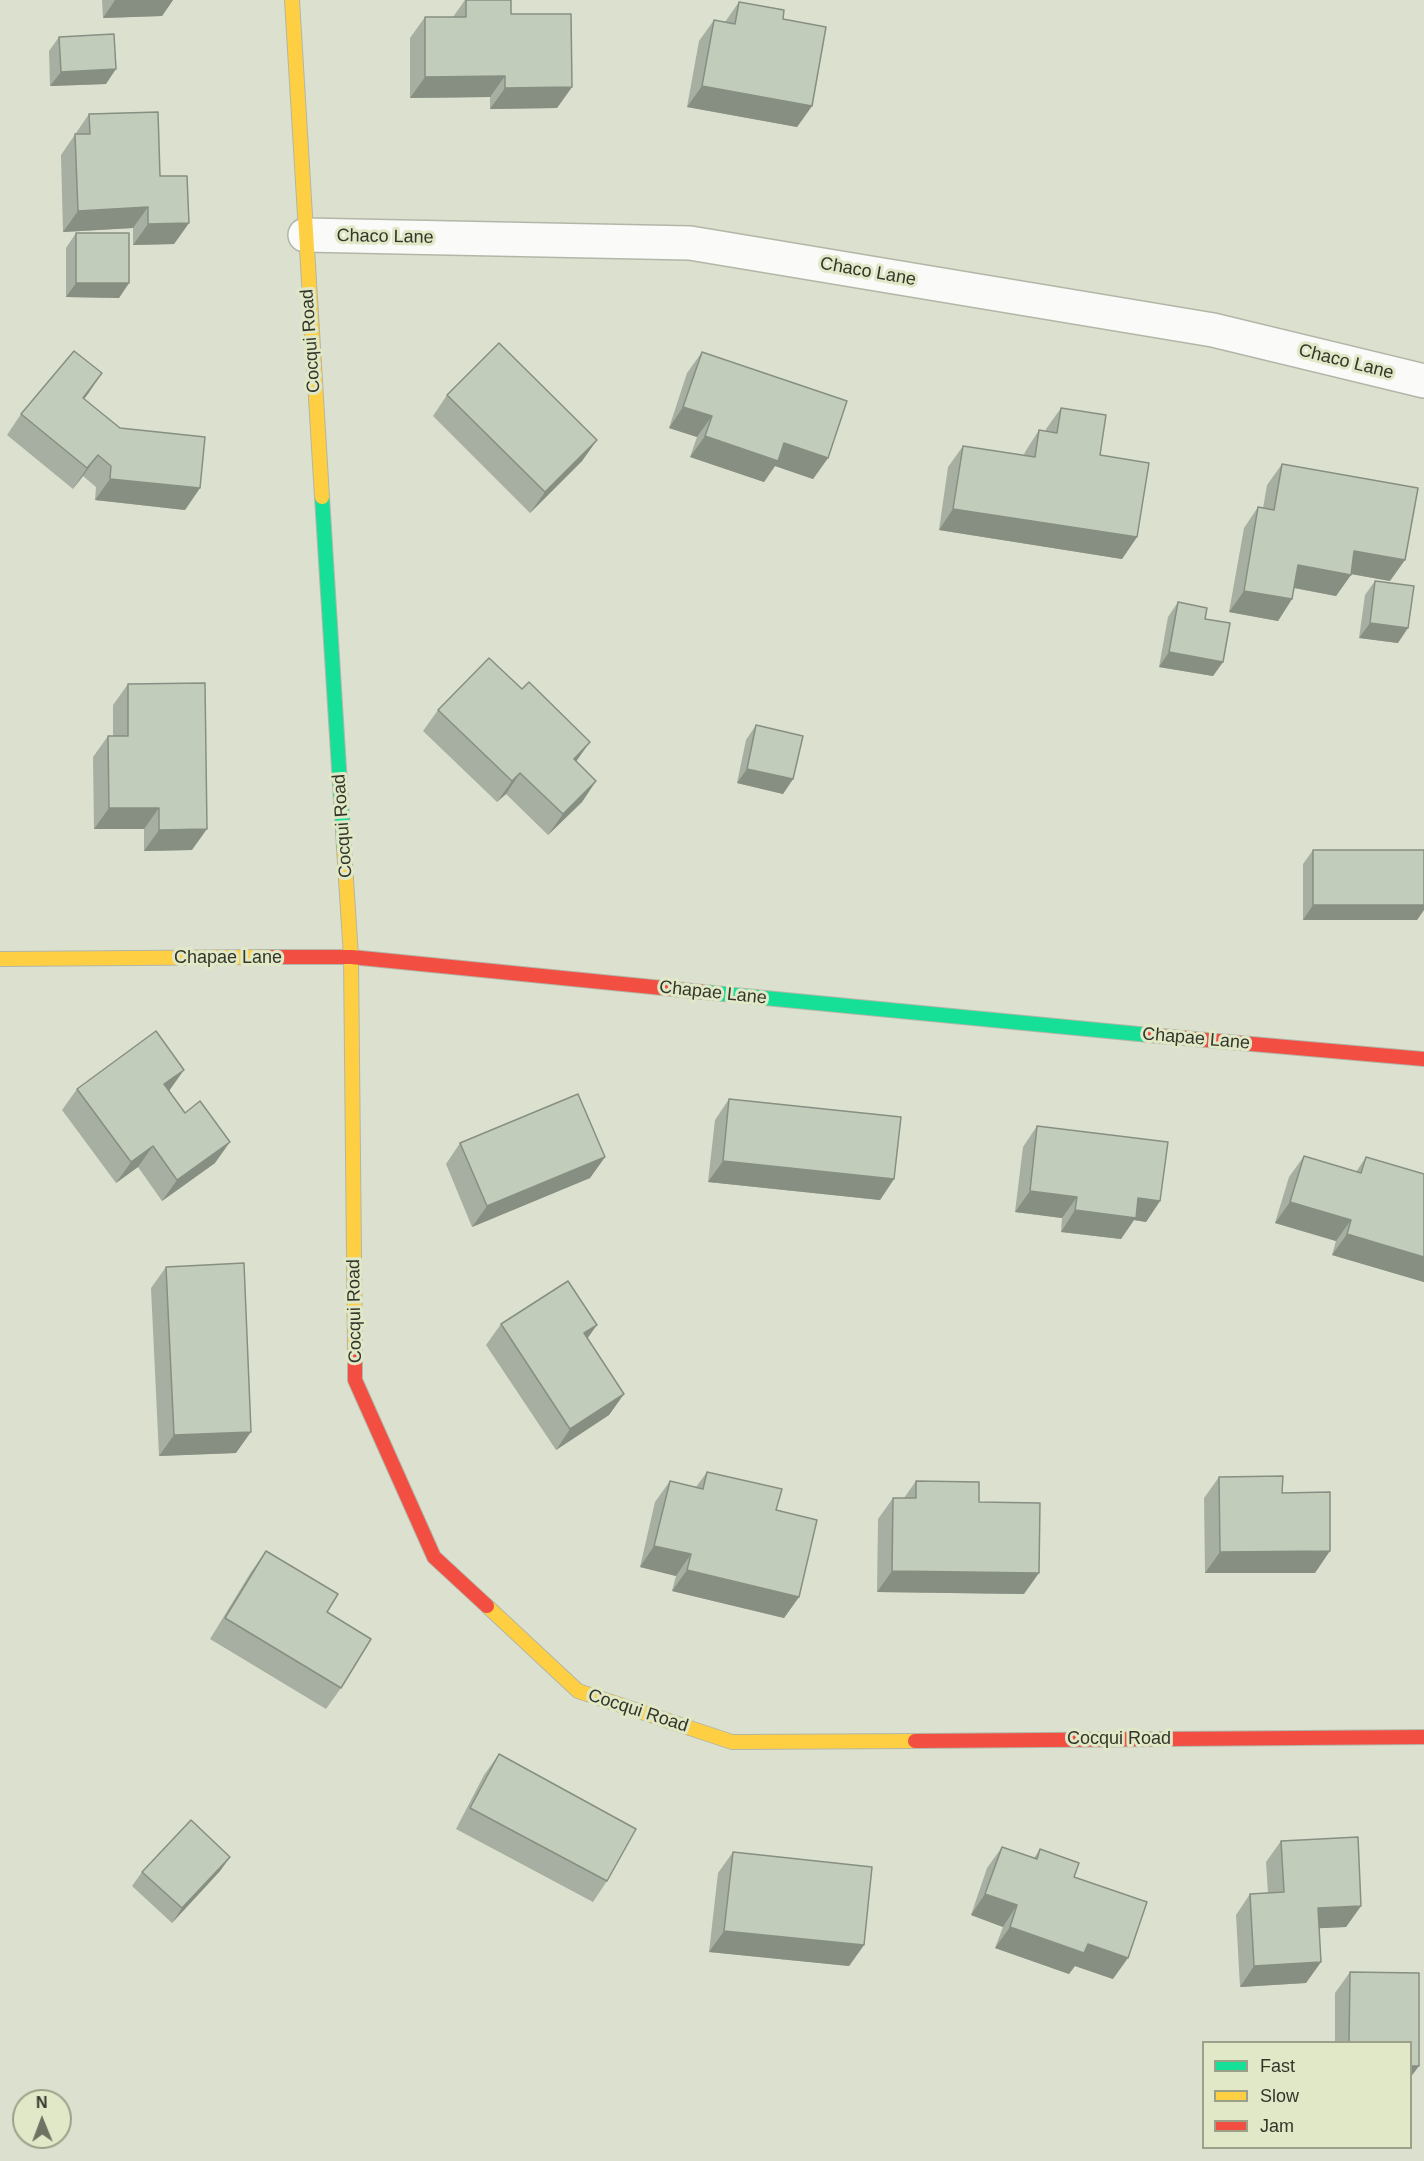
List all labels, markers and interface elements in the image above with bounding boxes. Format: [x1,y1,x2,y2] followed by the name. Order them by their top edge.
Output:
[336,225,434,249] street label: Chaco Lane
[818,253,918,291] street label: Chaco Lane
[297,288,325,394] street label: Cocqui Road
[1296,340,1396,384] street label: Chaco Lane
[329,773,357,879] street label: Cocqui Road
[174,947,282,969] street label: Chapae Lane
[658,977,768,1009] street label: Chapae Lane
[1141,1024,1251,1054] street label: Chapae Lane
[343,1259,367,1363] street label: Cocqui Road
[585,1685,691,1737] street label: Cocqui Road
[1067,1728,1171,1750] street label: Cocqui Road
[1202,2041,1412,2149] legend
[1260,2056,1295,2076] text: Fast
[1260,2086,1299,2106] text: Slow
[12,2089,72,2149] north arrow
[36,2094,48,2111] text: N
[1260,2116,1294,2136] text: Jam

